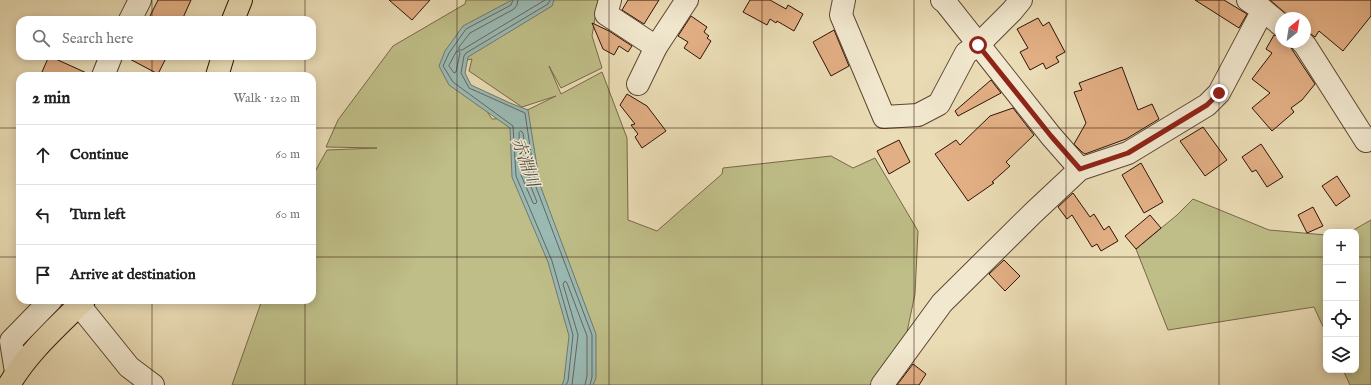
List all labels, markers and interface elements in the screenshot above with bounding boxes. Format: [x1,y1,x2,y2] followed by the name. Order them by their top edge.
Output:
[1275,12,1311,48] north arrow
[16,16,316,60] search box
[30,27,52,49] icon: search
[62,29,133,48] text: Search here
[969,36,987,54] route start
[1210,84,1228,102] route end
[32,88,70,109] text: 2 min
[234,90,300,107] text: Walk · 120 m
[506,135,543,192] water label: 赤淵川
[32,144,54,166] icon: ahead
[70,145,128,164] text: Continue
[275,146,300,163] text: 60 m
[32,204,54,226] icon: left
[70,205,126,224] text: Turn left
[275,206,300,223] text: 60 m
[1323,229,1359,373] map controls
[1323,229,1359,265] button: +
[32,264,54,286] icon: arrive
[70,265,196,284] text: Arrive at destination
[1323,265,1359,301] button: −
[1323,301,1359,337] button: locate
[1323,337,1359,373] button: layers

